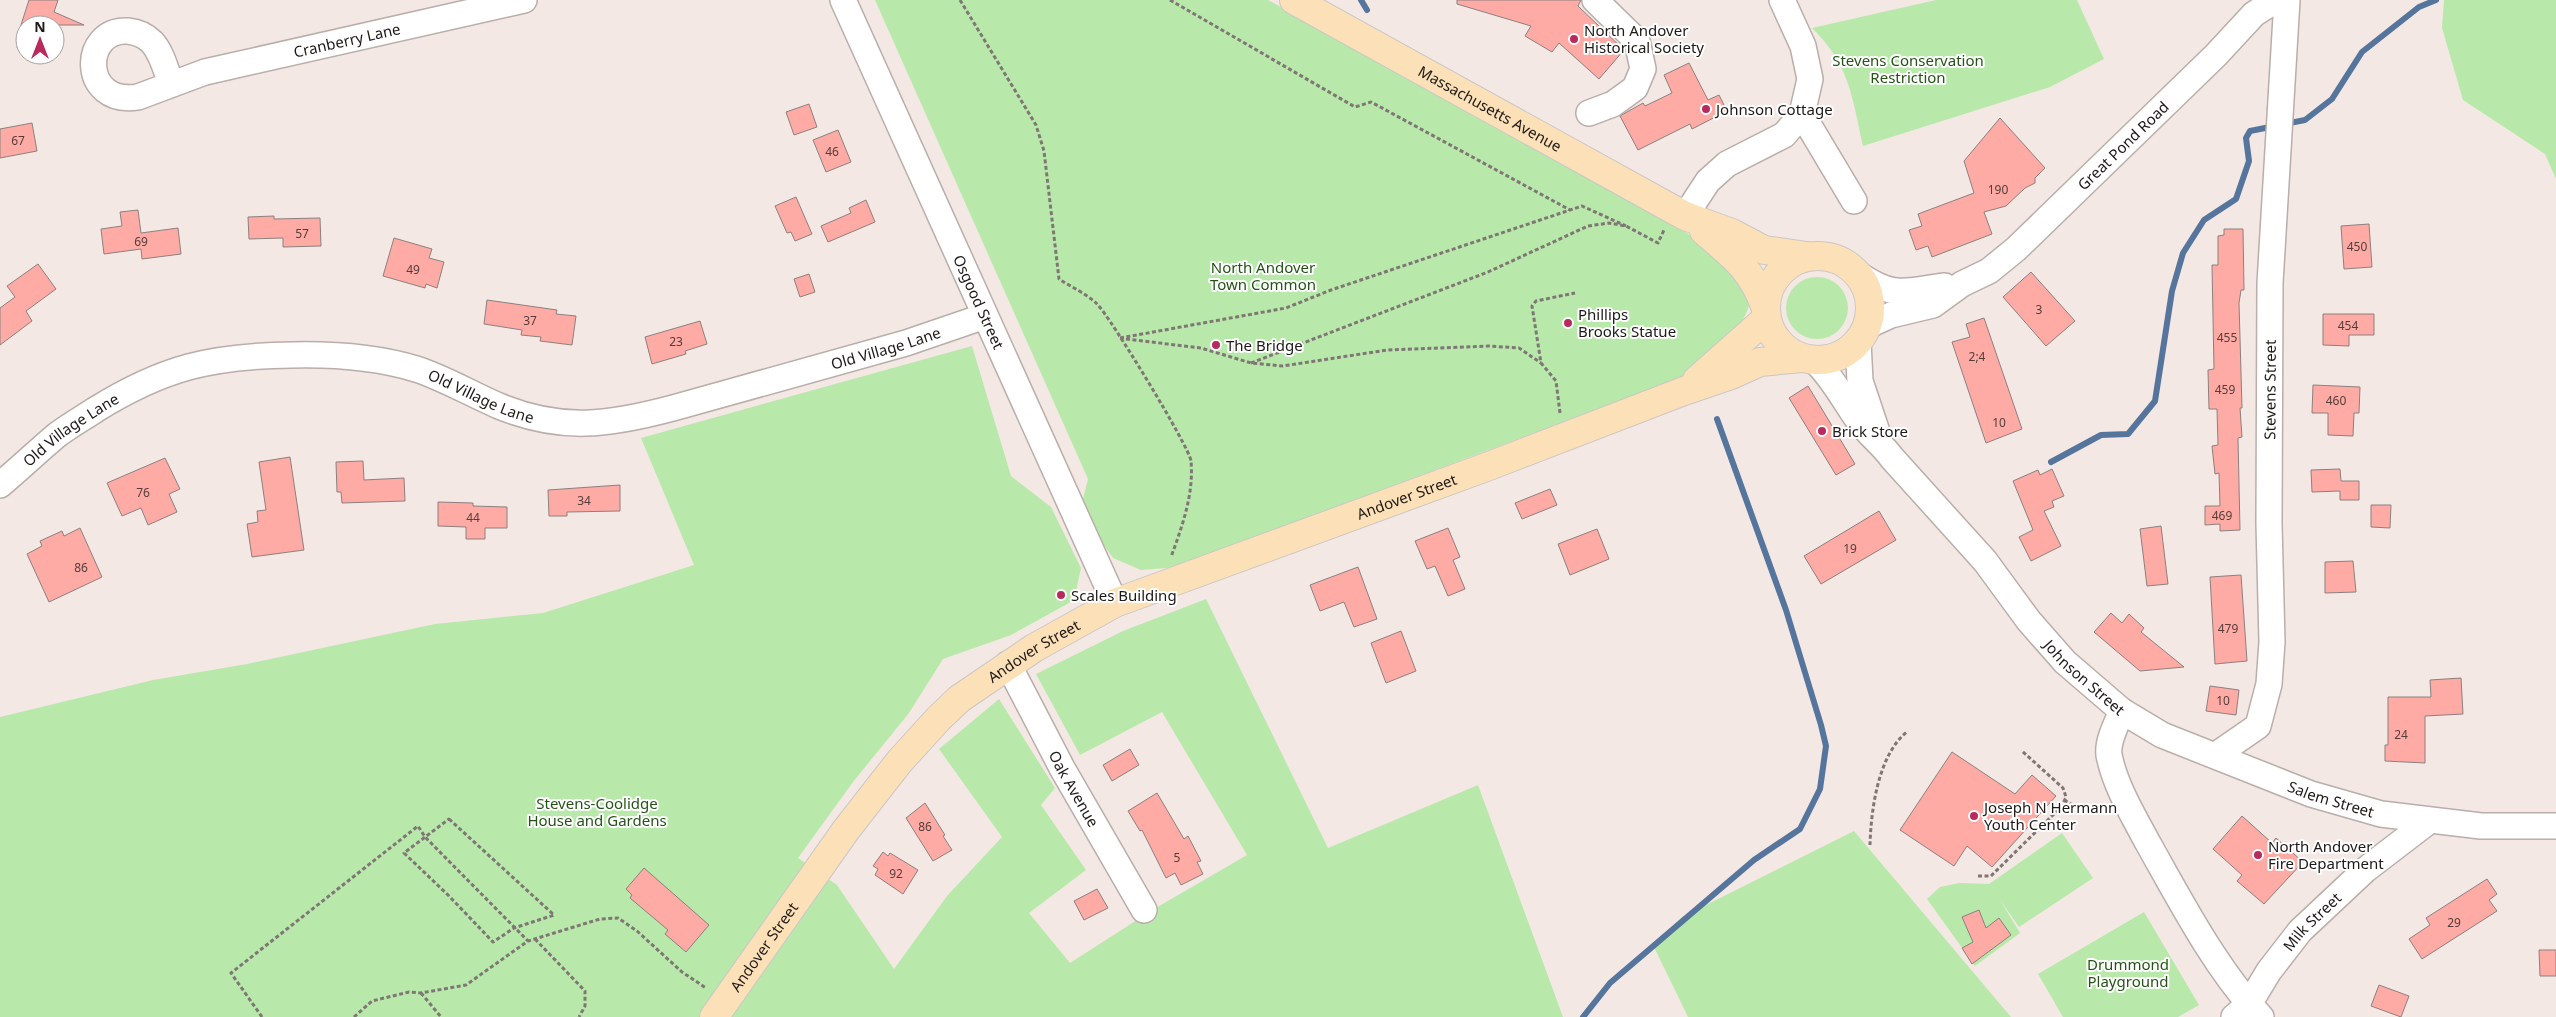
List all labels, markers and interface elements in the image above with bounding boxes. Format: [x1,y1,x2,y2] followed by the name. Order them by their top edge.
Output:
[15,15,65,65] north arrow
[34,17,46,36] text: N
[292,18,402,62] street label: Cranberry Lane
[1584,20,1704,57] place label: North Andover Historical Society
[1568,33,1580,45] marker: North Andover Historical Society
[1832,50,1984,87] park label: Stevens Conservation Restriction
[1415,61,1565,156] street label: Massachusetts Avenue
[2073,97,2173,194] street label: Great Pond Road
[1714,99,1833,119] place label: Johnson Cottage
[1700,103,1712,115] marker: Johnson Cottage
[11,132,25,149] house number: 67
[825,143,839,160] house number: 46
[1988,181,2008,198] house number: 190
[295,225,309,242] house number: 57
[134,233,148,250] house number: 69
[2347,238,2367,255] house number: 450
[949,251,1009,353] street label: Osgood Street
[1210,257,1316,294] park label: North Andover Town Common
[406,261,420,278] house number: 49
[2036,301,2043,318] house number: 3
[1578,304,1676,341] place label: Phillips Brooks Statue
[523,312,537,329] house number: 37
[1562,317,1574,329] marker: Phillips Brooks Statue
[2338,317,2358,334] house number: 454
[828,322,943,374] street label: Old Village Lane
[2217,329,2237,346] house number: 455
[669,333,683,350] house number: 23
[1226,335,1303,355] place label: The Bridge
[1210,339,1222,351] marker: The Bridge
[2259,339,2280,440] street label: Stevens Street
[1969,348,1986,365] house number: 2;4
[425,364,536,427] street label: Old Village Lane
[2215,381,2235,398] house number: 459
[18,388,122,471] street label: Old Village Lane
[2326,392,2346,409] house number: 460
[1992,414,2006,431] house number: 10
[1832,421,1908,441] place label: Brick Store
[1816,425,1828,437] marker: Brick Store
[1354,469,1460,524] street label: Andover Street
[136,484,150,501] house number: 76
[577,492,591,509] house number: 34
[2212,507,2232,524] house number: 469
[466,509,480,526] house number: 44
[1843,540,1857,557] house number: 19
[74,559,88,576] house number: 86
[1071,585,1177,605] place label: Scales Building
[1055,589,1067,601] marker: Scales Building
[983,614,1084,687] street label: Andover Street
[2218,620,2238,637] house number: 479
[2038,634,2130,720] street label: Johnson Street
[2216,692,2230,709] house number: 10
[2394,726,2408,743] house number: 24
[1045,747,1104,830] street label: Oak Avenue
[2285,776,2377,822] street label: Salem Street
[527,793,667,830] park label: Stevens-Coolidge House and Gardens
[1982,797,2117,834] place label: Joseph N Hermann Youth Center
[1968,810,1980,822] marker: Joseph N Hermann Youth Center
[918,818,932,835] house number: 86
[2268,836,2384,873] place label: North Andover Fire Department
[1174,849,1181,866] house number: 5
[2252,849,2264,861] marker: North Andover Fire Department
[889,865,903,882] house number: 92
[2278,887,2346,955] street label: Milk Street
[725,898,802,995] street label: Andover Street
[2447,914,2461,931] house number: 29
[2087,954,2169,991] park label: Drummond Playground

